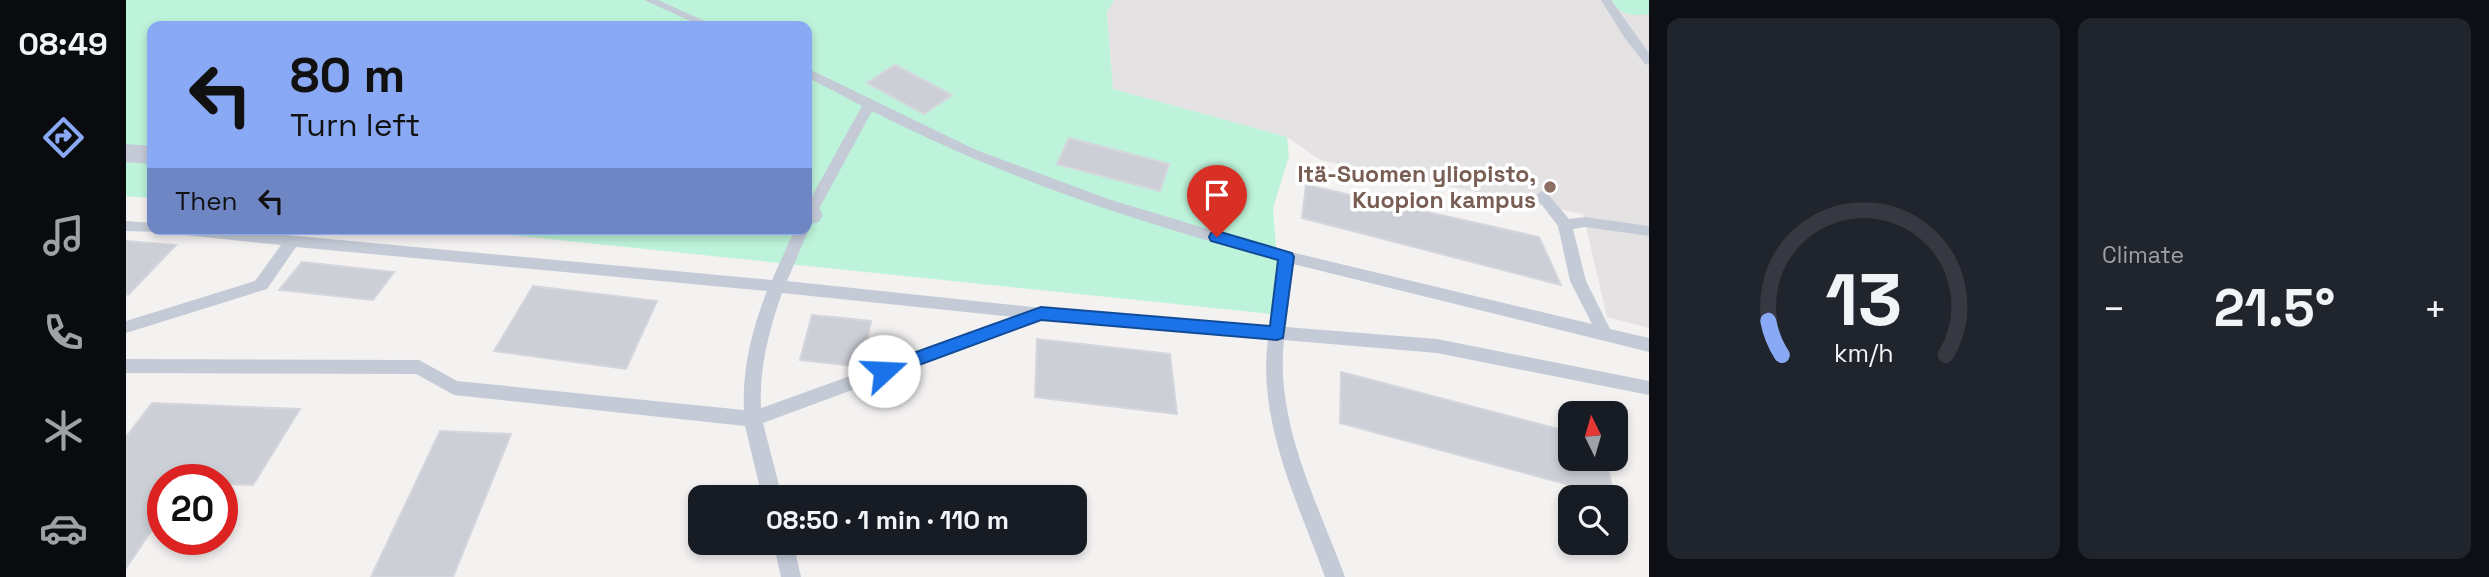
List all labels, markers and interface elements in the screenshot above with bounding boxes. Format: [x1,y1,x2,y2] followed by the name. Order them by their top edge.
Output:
[18,24,108,64] text: 08:49
[290,44,405,106] text: 80 m
[175,49,266,140] icon: left
[290,105,420,145] text: Turn left
[39,113,88,162] icon: directions
[1297,159,1536,215] place label: Itä-Suomen yliopisto, Kuopion kampus
[1187,165,1247,237] pin
[1198,176,1236,214] icon: arrive
[1542,179,1558,195] marker: Itä-Suomen yliopisto, Kuopion kampus
[252,182,290,220] icon: left
[175,184,238,218] text: Then
[39,211,88,260] icon: music
[2102,240,2184,270] text: Climate
[1825,253,1902,346] text: 13
[2214,275,2335,341] text: 21.5°
[2102,285,2126,333] text: −
[2423,285,2447,333] text: +
[39,308,88,357] icon: phone
[847,334,921,408] position arrow
[1834,336,1893,368] text: km/h
[1558,401,1628,471] north arrow
[1558,401,1628,555] map controls
[39,406,88,455] icon: climate
[147,464,238,555] speed limit sign: 20
[1558,485,1628,555] button: search
[766,503,1009,537] text: 08:50 · 1 min · 110 m
[39,504,88,553] icon: car

